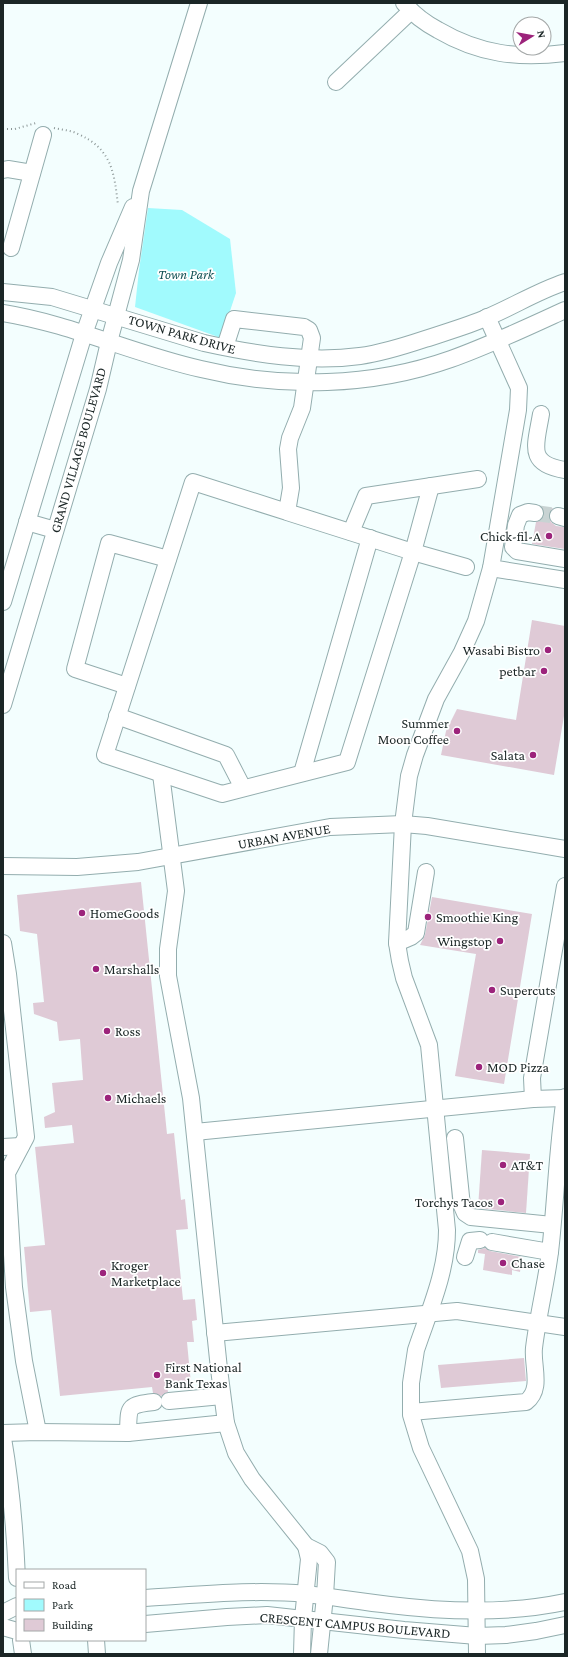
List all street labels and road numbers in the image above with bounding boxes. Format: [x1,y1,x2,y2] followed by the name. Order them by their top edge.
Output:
[126,311,238,357] street label: TOWN PARK DRIVE
[47,365,109,535] street label: GRAND VILLAGE BOULEVARD
[237,820,332,852] street label: URBAN AVENUE
[259,1609,451,1641] street label: CRESCENT CAMPUS BOULEVARD

